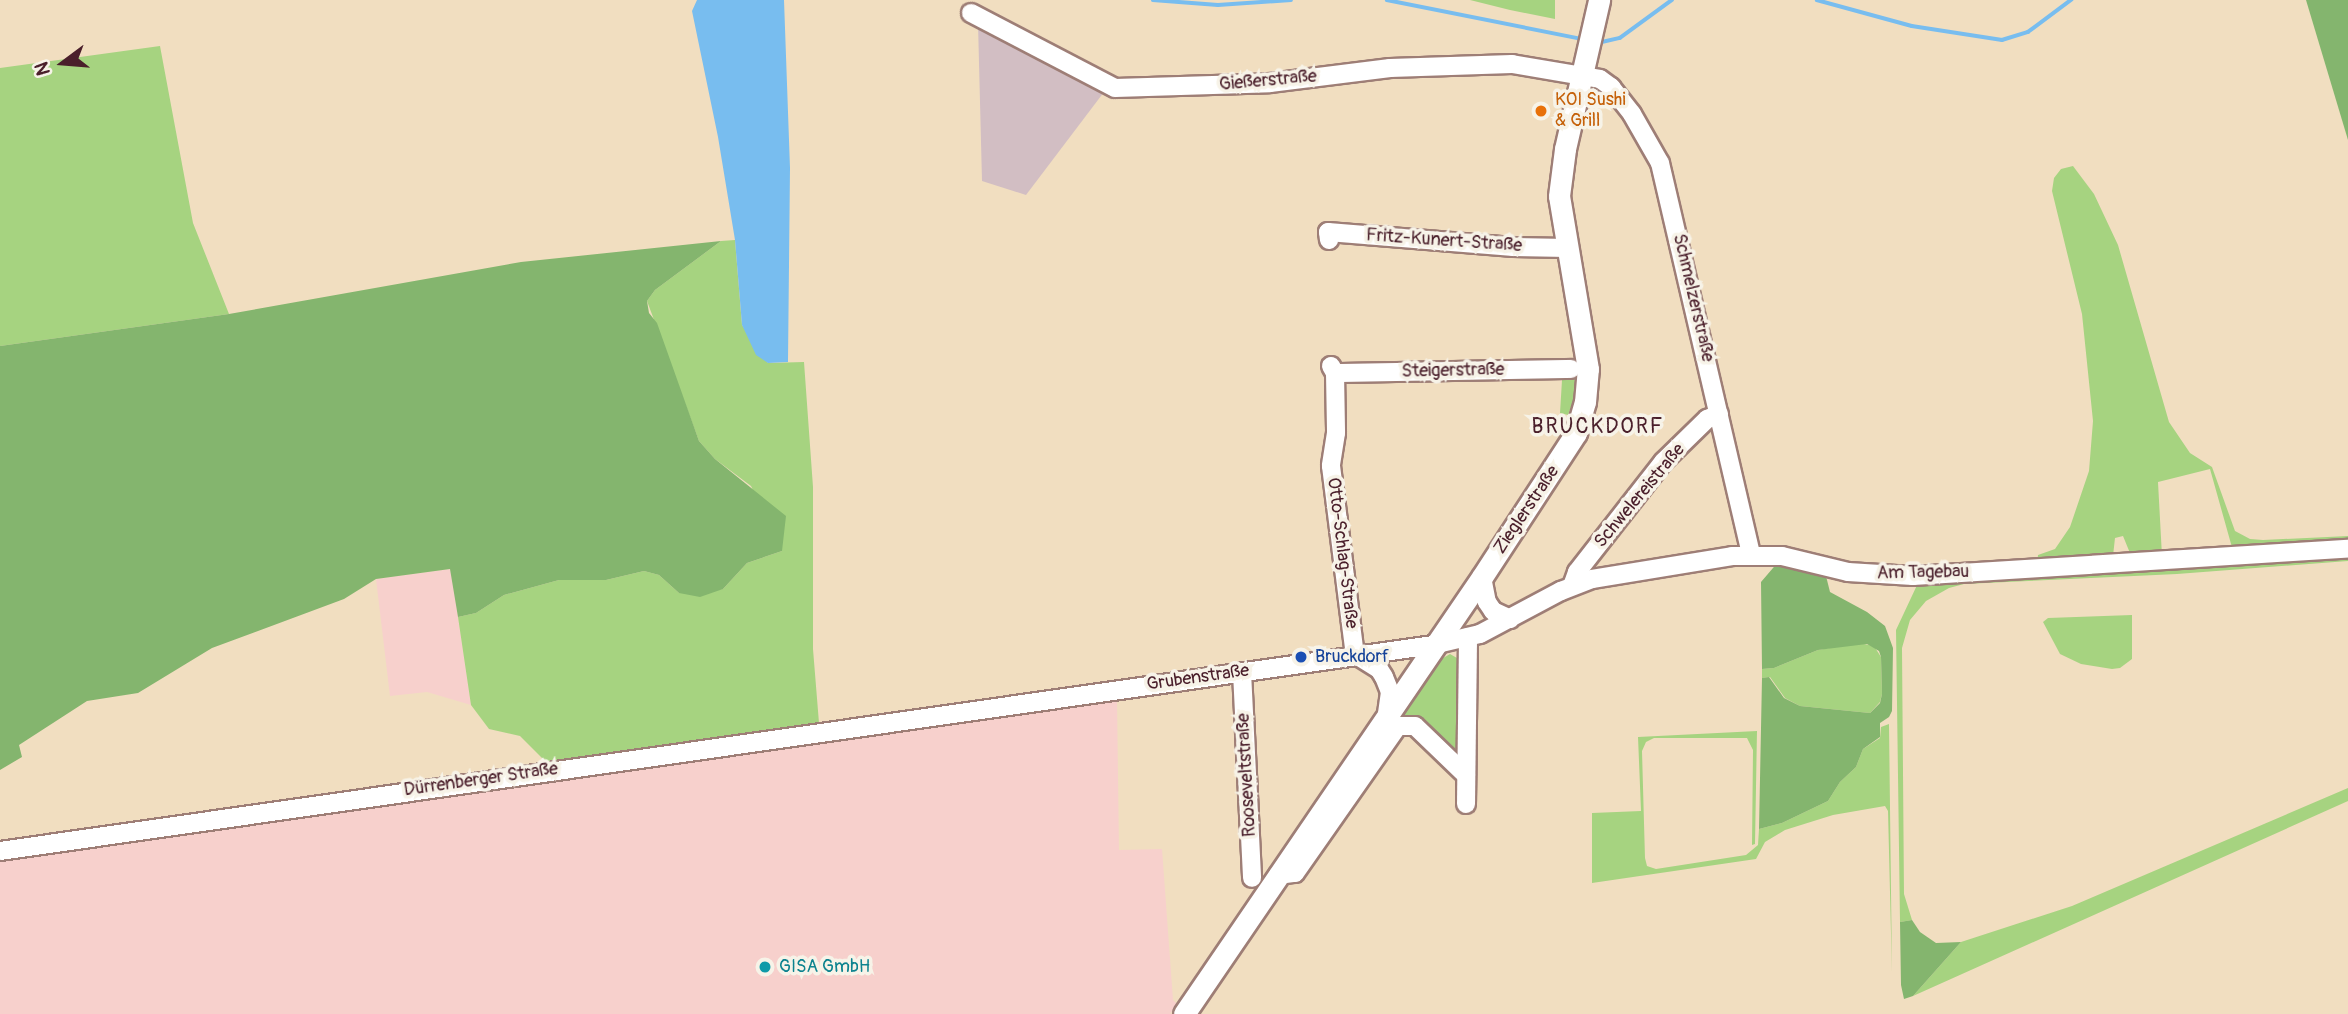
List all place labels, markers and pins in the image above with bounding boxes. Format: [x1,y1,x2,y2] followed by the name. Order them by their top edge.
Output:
[1555,90,1626,132] place label: KOI Sushi & Grill
[1533,103,1549,119] marker: KOI Sushi & Grill
[1315,646,1389,668] place label: Bruckdorf
[1293,649,1309,665] marker: Bruckdorf
[779,956,870,978] place label: GISA GmbH
[757,959,773,975] marker: GISA GmbH

